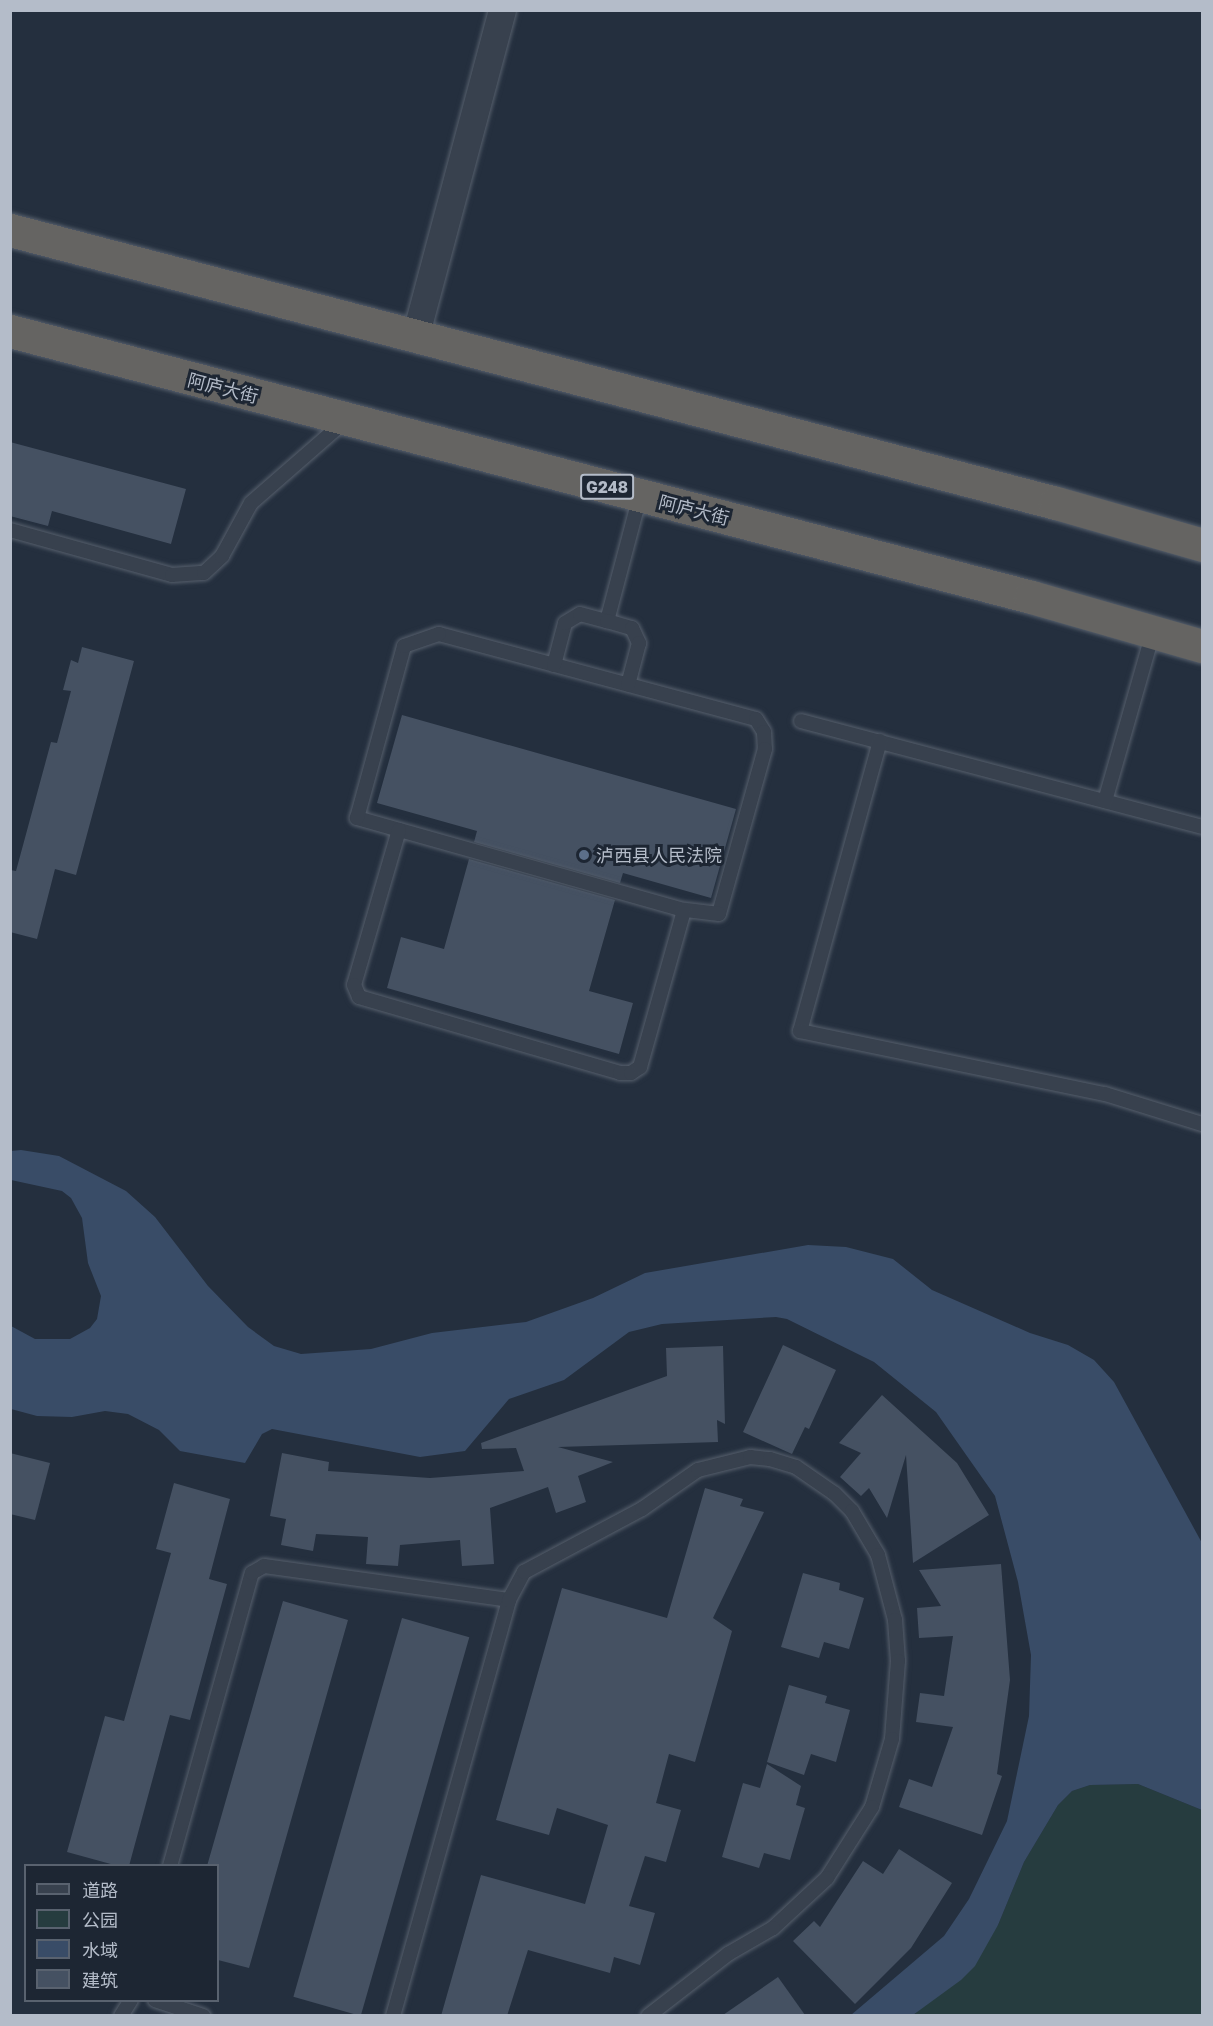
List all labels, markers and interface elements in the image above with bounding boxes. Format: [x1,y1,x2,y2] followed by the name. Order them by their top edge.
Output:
[185,369,261,407] street label: 阿庐大街
[580,474,634,500] road number: G248
[656,491,732,529] street label: 阿庐大街
[596,844,722,866] place label: 泸西县人民法院
[577,848,591,862] marker: 泸西县人民法院
[24,1864,219,2002] legend
[82,1879,118,1901] text: 道路
[82,1909,118,1931] text: 公园
[82,1939,118,1961] text: 水域
[82,1969,118,1991] text: 建筑

